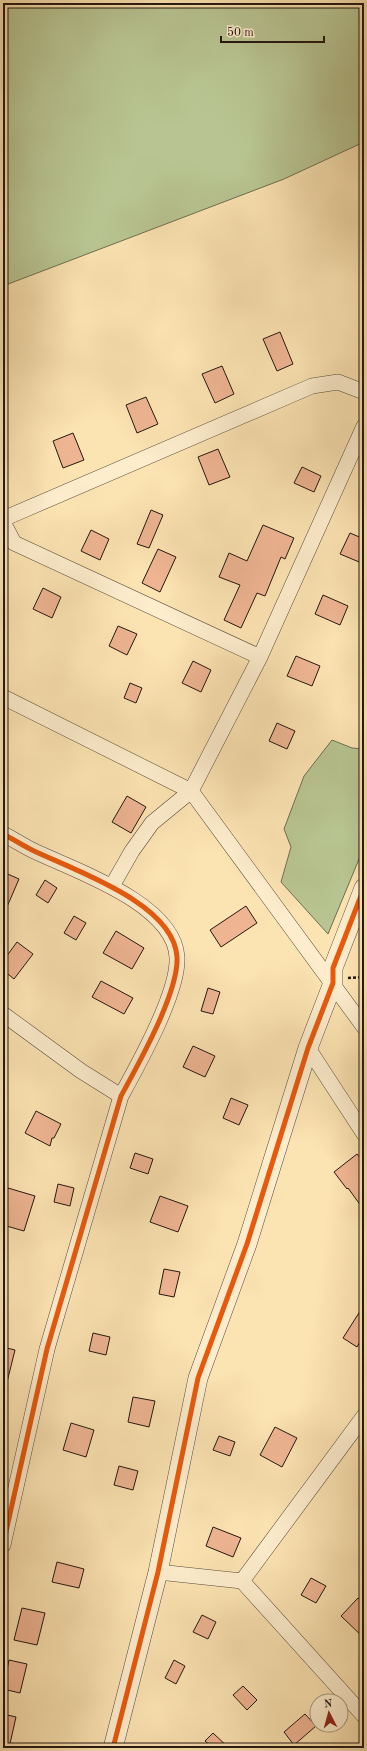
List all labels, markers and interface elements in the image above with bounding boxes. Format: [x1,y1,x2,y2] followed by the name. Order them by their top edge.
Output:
[221,18,324,44] scale bar
[227,26,254,39] text: 50 m
[309,1693,349,1733] north arrow
[323,1699,333,1710] text: N

